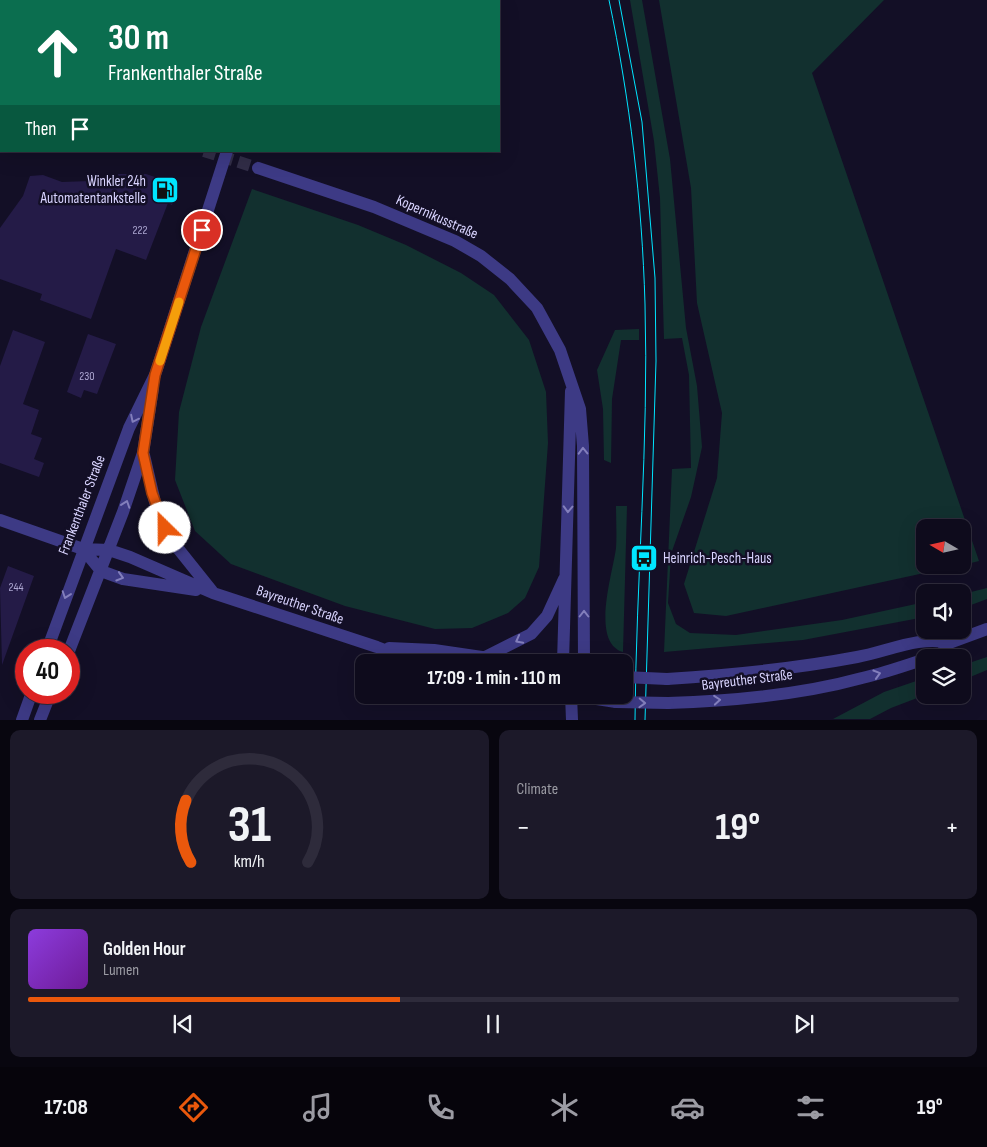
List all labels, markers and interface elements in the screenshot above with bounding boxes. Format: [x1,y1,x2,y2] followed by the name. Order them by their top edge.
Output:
[108,17,169,60] text: 30 m
[25,20,90,85] icon: ahead
[108,60,263,87] text: Frankenthaler Straße
[66,115,94,143] icon: arrive
[25,118,56,141] text: Then
[40,172,146,208] place label: Winkler 24h Automatentankstelle
[150,175,180,205] fuel station icon: Winkler 24h Automatentankstelle
[393,190,481,244] street label: Kopernikusstraße
[181,209,223,251] pin
[188,216,216,244] icon: arrive
[133,223,147,238] house number: 222
[79,369,95,384] house number: 230
[129,414,140,423] one-way arrow
[578,447,589,455] one-way arrow
[54,452,110,558] street label: Frankenthaler Straße
[120,500,130,509] one-way arrow
[138,501,190,553] position arrow
[563,505,574,513] one-way arrow
[916,519,971,574] north arrow
[916,519,971,704] map controls
[629,543,659,573] bus stop icon: Heinrich-Pesch-Haus
[663,549,772,568] place label: Heinrich-Pesch-Haus
[115,572,124,582] one-way arrow
[9,580,23,595] house number: 244
[254,581,346,629] street label: Bayreuther Straße
[916,584,971,639] button: sound
[62,590,72,598] one-way arrow
[579,610,589,618] one-way arrow
[515,634,524,644] one-way arrow
[15,639,80,704] speed limit sign: 40
[916,649,971,704] button: layers
[700,665,794,695] street label: Bayreuther Straße
[427,667,561,690] text: 17:09 · 1 min · 110 m
[872,670,880,680] one-way arrow
[713,695,721,706] one-way arrow
[638,697,646,708] one-way arrow
[517,780,558,799] text: Climate
[227,794,271,857] text: 31
[715,805,760,850] text: 19°
[517,811,530,844] text: −
[945,811,959,844] text: +
[234,851,265,872] text: km/h
[103,938,186,961] text: Golden Hour
[103,961,139,980] text: Lumen
[169,1010,197,1038] icon: previous
[479,1010,507,1038] icon: pause
[790,1010,818,1038] icon: next
[176,1090,211,1125] icon: directions
[300,1090,335,1125] icon: music
[423,1090,458,1125] icon: phone
[547,1090,582,1125] icon: climate
[670,1090,705,1125] icon: car
[793,1090,828,1125] icon: filters
[44,1094,88,1121] text: 17:08
[917,1094,943,1121] text: 19°

